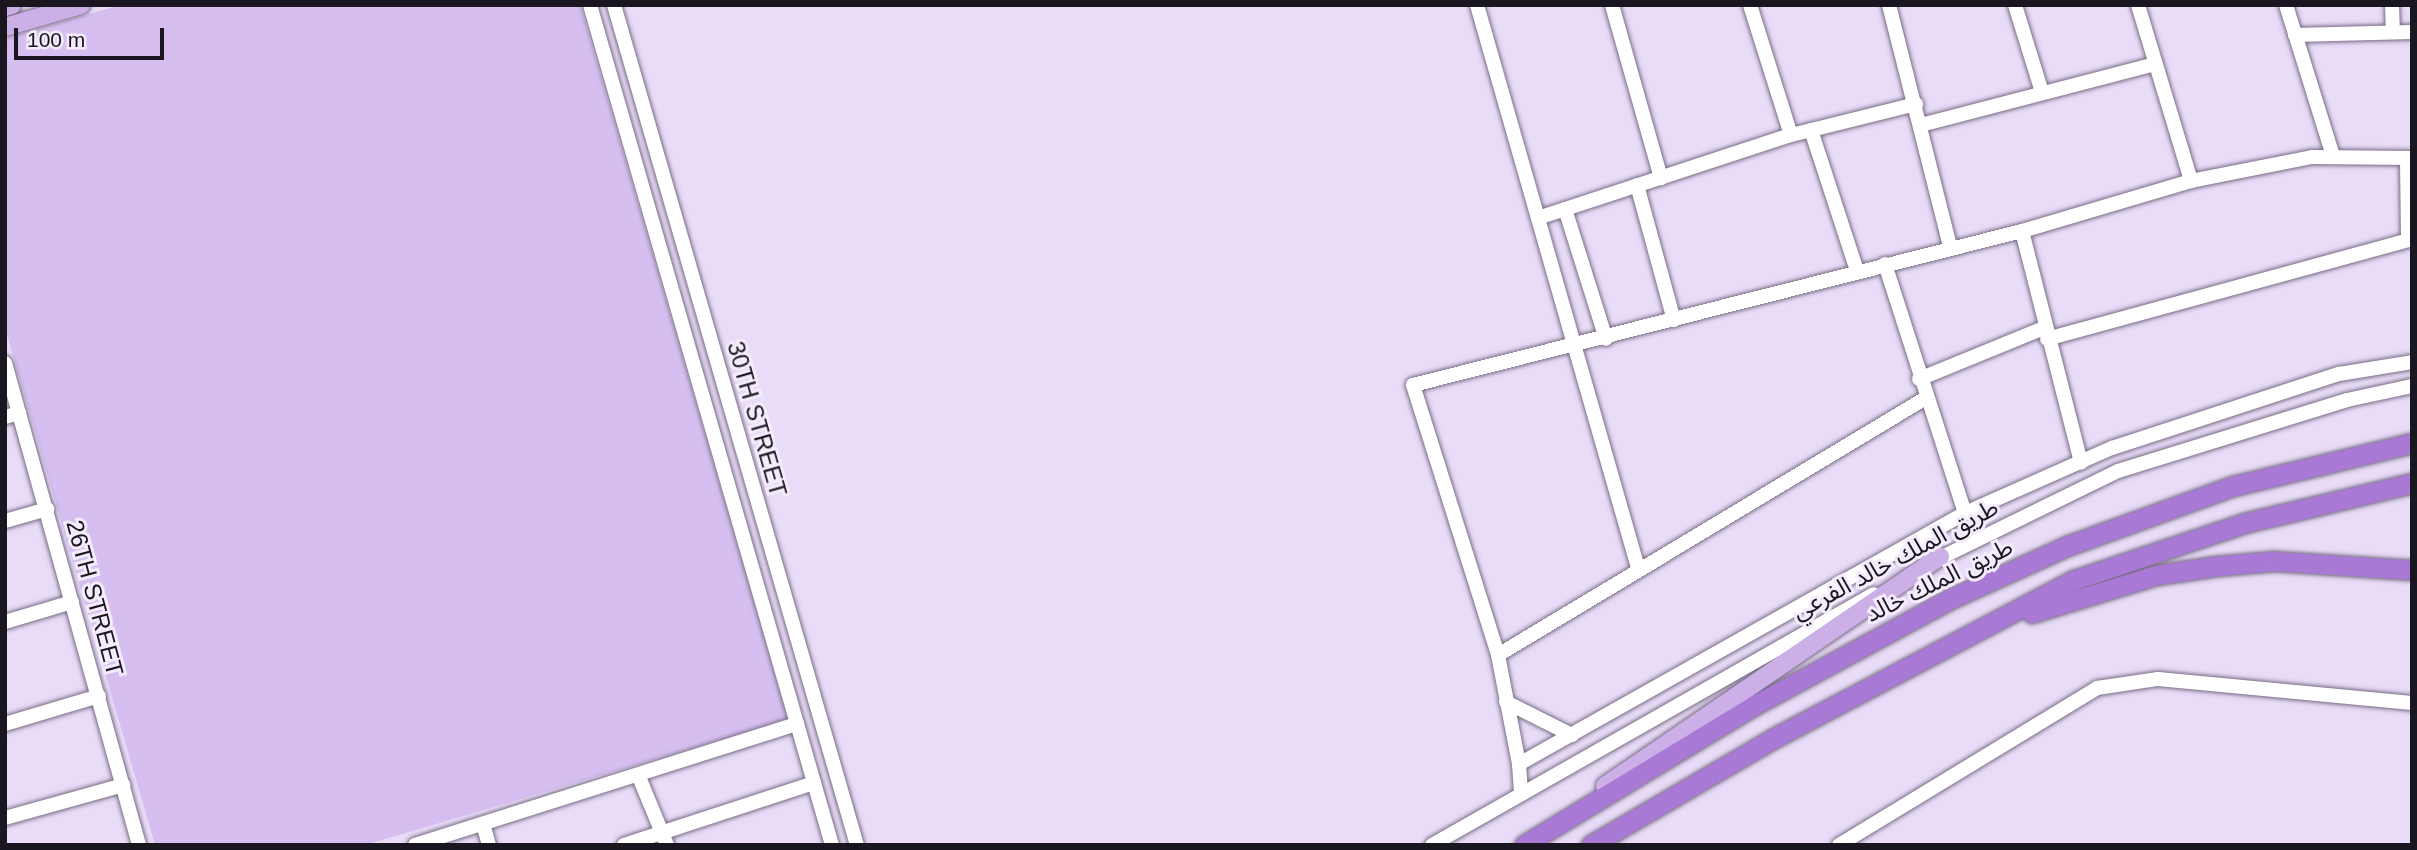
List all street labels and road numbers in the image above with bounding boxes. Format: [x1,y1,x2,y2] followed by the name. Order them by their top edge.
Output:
[721,338,793,500] street label: 30TH STREET
[1787,492,2003,626] street label: طريق الملك خالد الفرعي
[60,517,130,679] street label: 26TH STREET
[1861,532,2017,628] street label: طريق الملك خالد

